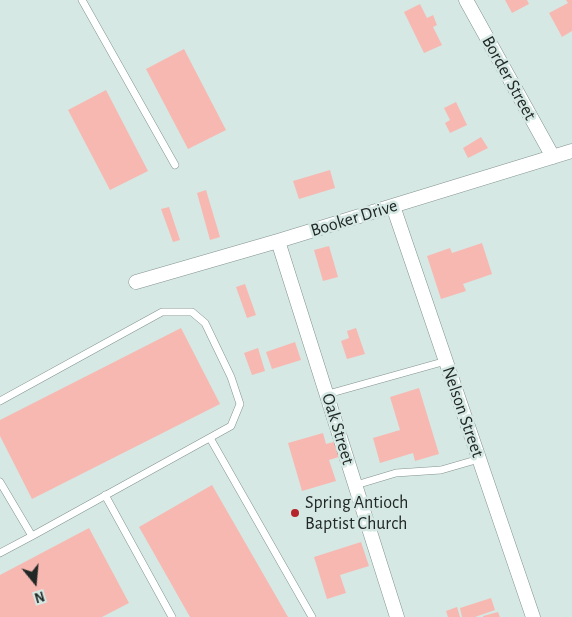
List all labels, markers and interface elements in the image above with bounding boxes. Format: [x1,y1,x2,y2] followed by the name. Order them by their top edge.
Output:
[477,32,541,124] street label: Border Street
[308,195,400,241] street label: Booker Drive
[437,364,489,460] street label: Nelson Street
[317,391,359,467] street label: Oak Street
[305,492,408,534] place label: Spring Antioch Baptist Church
[289,507,301,519] marker: Spring Antioch Baptist Church
[10,557,60,607] north arrow
[33,588,46,604] text: N

